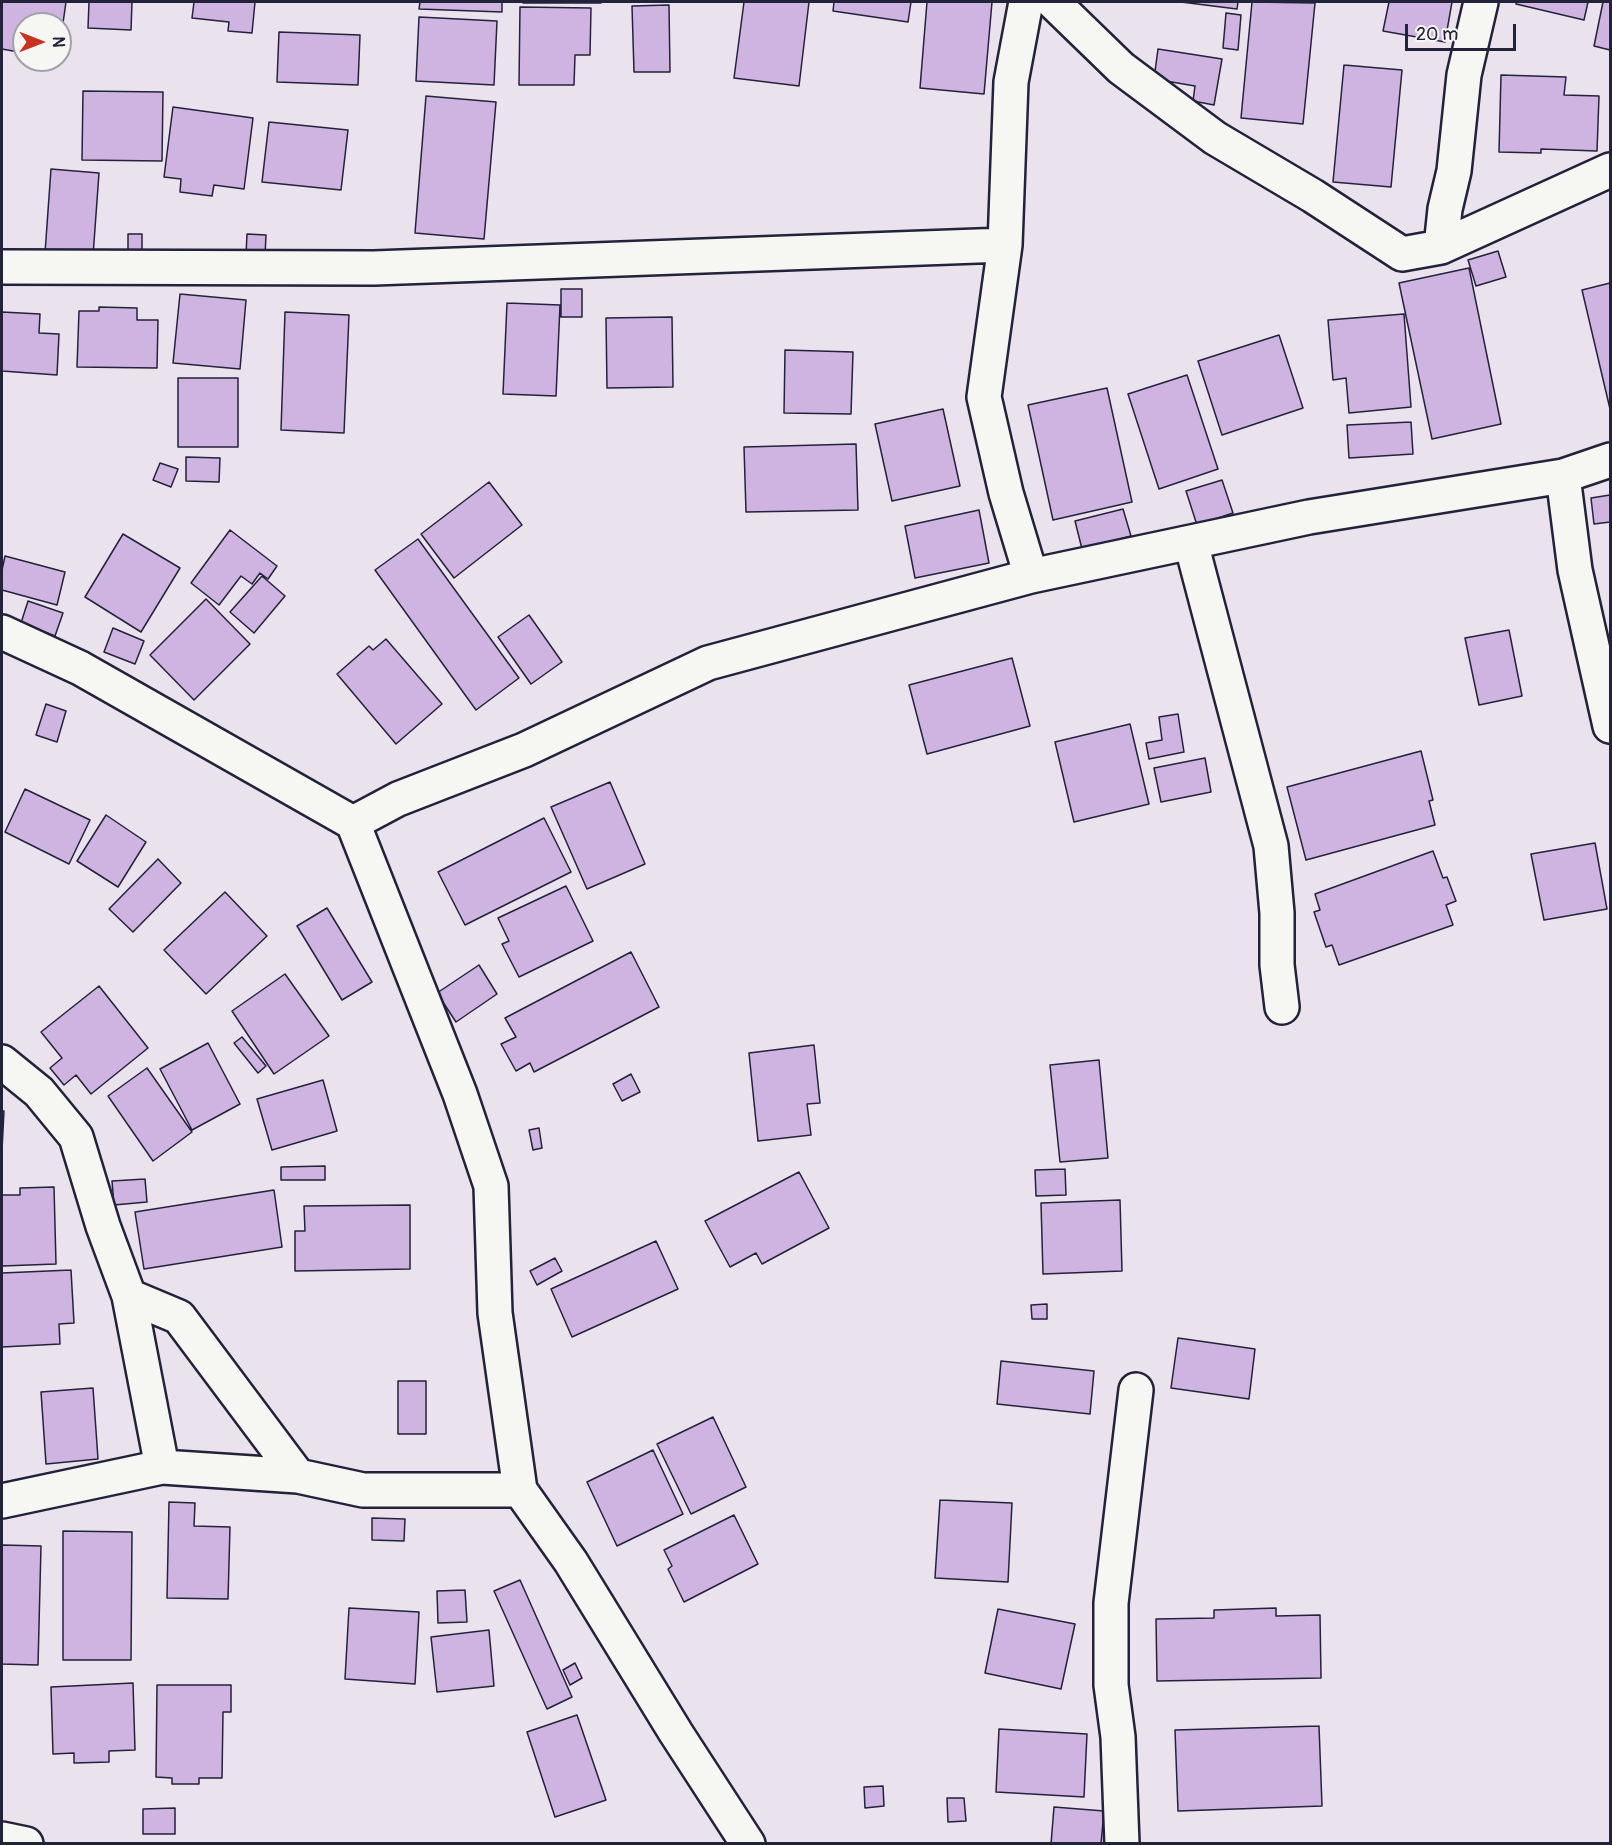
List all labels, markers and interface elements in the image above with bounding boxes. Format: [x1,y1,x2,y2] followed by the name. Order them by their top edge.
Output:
[12,12,72,72] north arrow
[1408,12,1519,50] scale bar
[1416,23,1458,46] text: 20 m
[48,37,68,47] text: N

